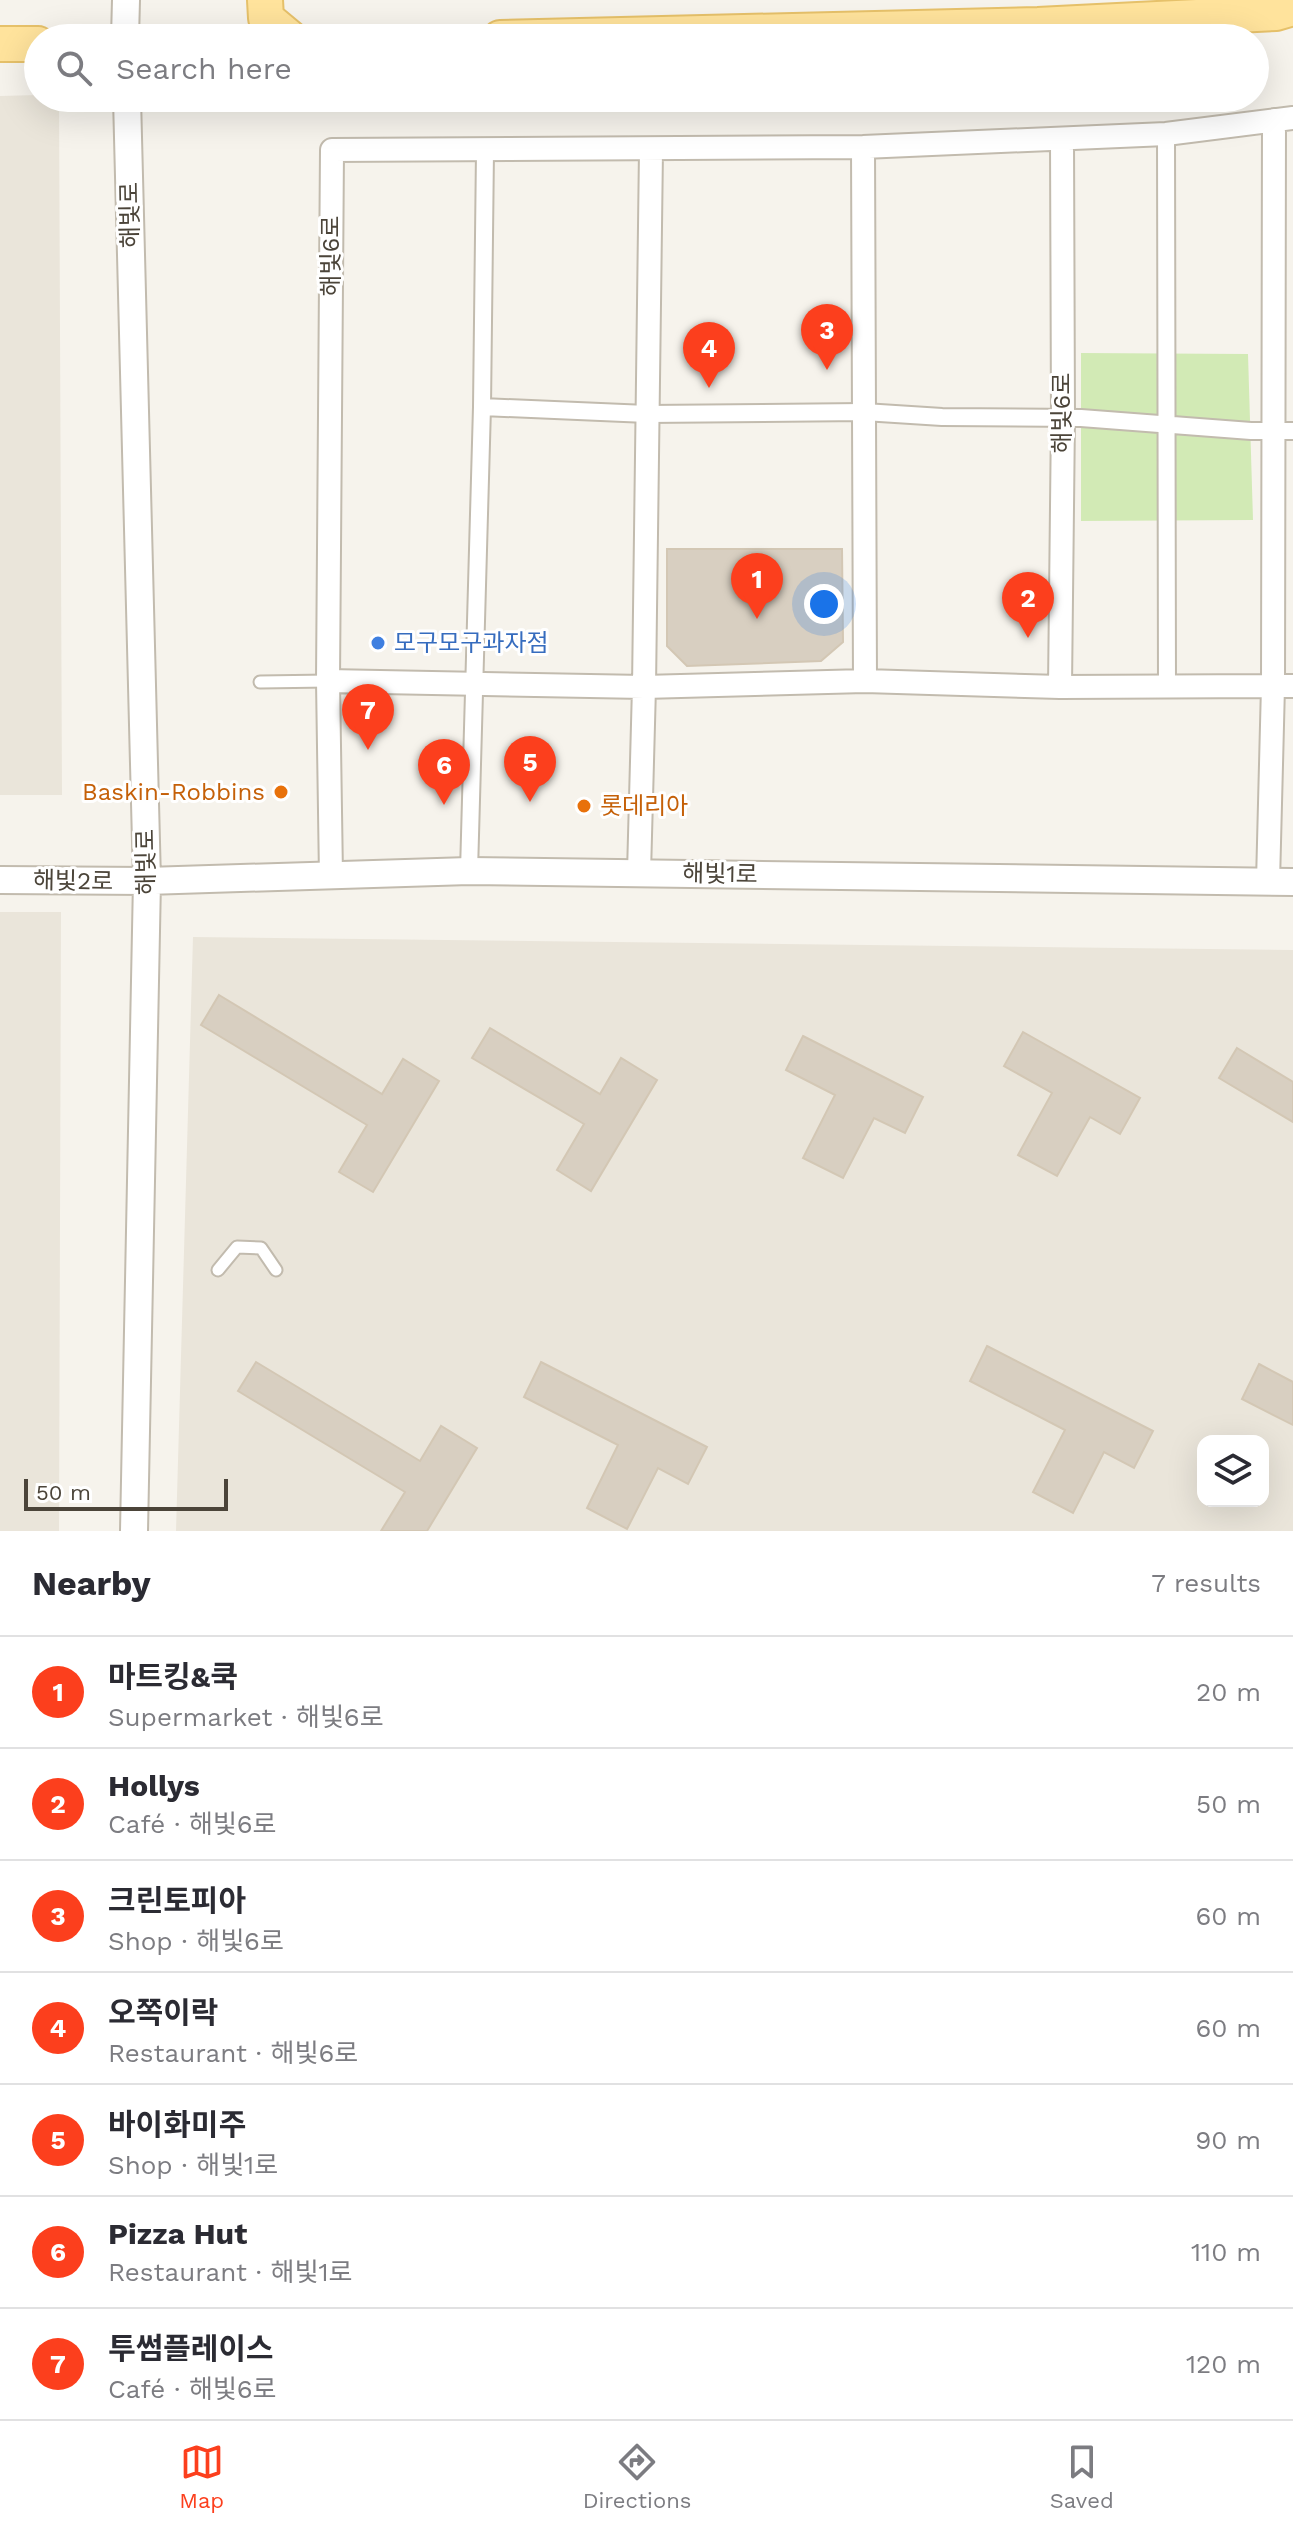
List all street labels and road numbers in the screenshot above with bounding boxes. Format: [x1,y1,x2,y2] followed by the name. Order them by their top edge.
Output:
[115,182,145,248] street label: 해빛로
[317,216,345,296] street label: 해빛6로
[1048,373,1076,453] street label: 해빛6로
[131,829,161,895] street label: 해빛로
[682,859,758,889] street label: 해빛1로
[33,866,113,896] street label: 해빛2로

